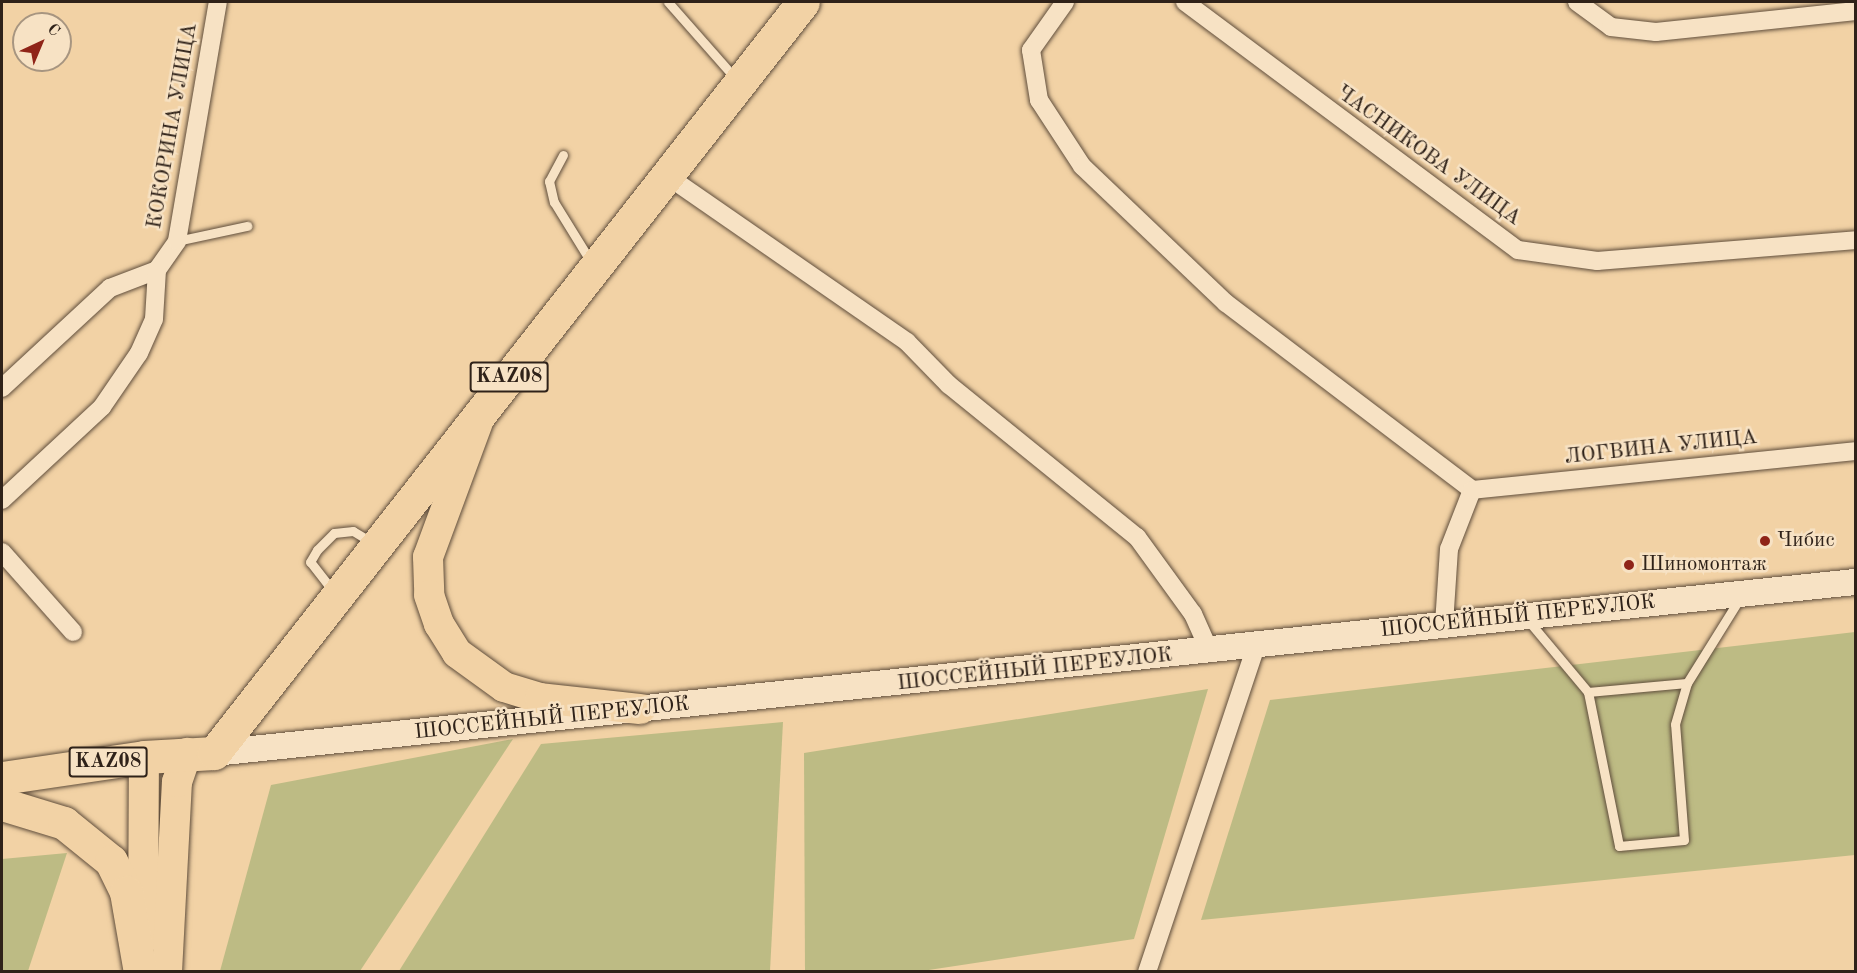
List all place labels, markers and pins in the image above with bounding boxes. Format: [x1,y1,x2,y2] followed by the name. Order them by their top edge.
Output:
[1777,528,1835,554] place label: Чибис
[1758,534,1772,548] marker: Чибис
[1641,552,1767,578] place label: Шиномонтаж
[1622,558,1636,572] marker: Шиномонтаж

